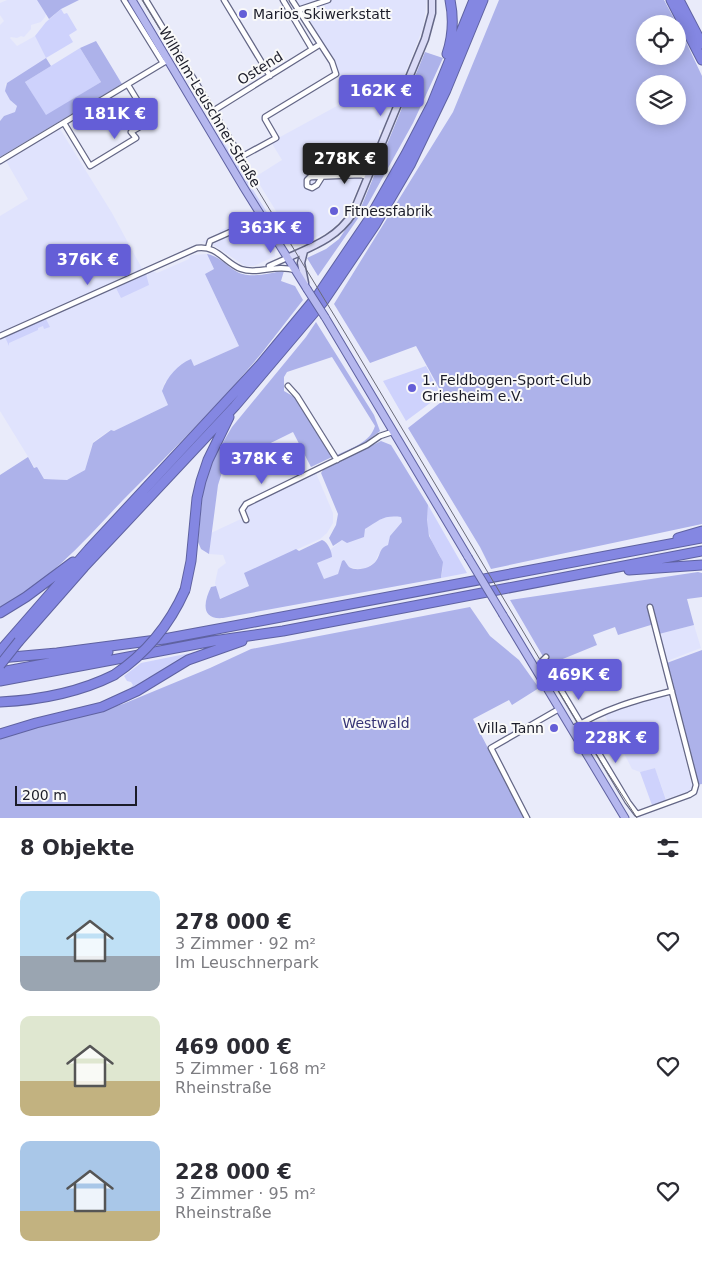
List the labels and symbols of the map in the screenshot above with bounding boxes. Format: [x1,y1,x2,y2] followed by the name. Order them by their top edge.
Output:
[253,6,391,22] place label: Marios Skiwerkstatt
[237,8,249,20] marker: Marios Skiwerkstatt
[156,24,264,190] street label: Wilhelm-Leuschner-Straße
[234,48,286,88] street label: Ostend
[340,74,422,117] pin: 162K €
[74,98,156,140] pin: 181K €
[304,142,386,185] pin: 278K €
[344,203,434,219] place label: Fitnessfabrik
[328,205,340,217] marker: Fitnessfabrik
[230,212,312,254] pin: 363K €
[47,244,129,286] pin: 376K €
[422,372,592,404] place label: 1. Feldbogen-Sport-Club Griesheim e.V.
[406,382,418,394] marker: 1. Feldbogen-Sport-Club Griesheim e.V.
[221,442,303,485] pin: 378K €
[538,658,620,701] pin: 469K €
[342,715,410,731] park label: Westwald
[477,720,544,736] place label: Villa Tann
[548,722,560,734] marker: Villa Tann
[575,722,657,764] pin: 228K €
[15,783,138,806] scale bar

